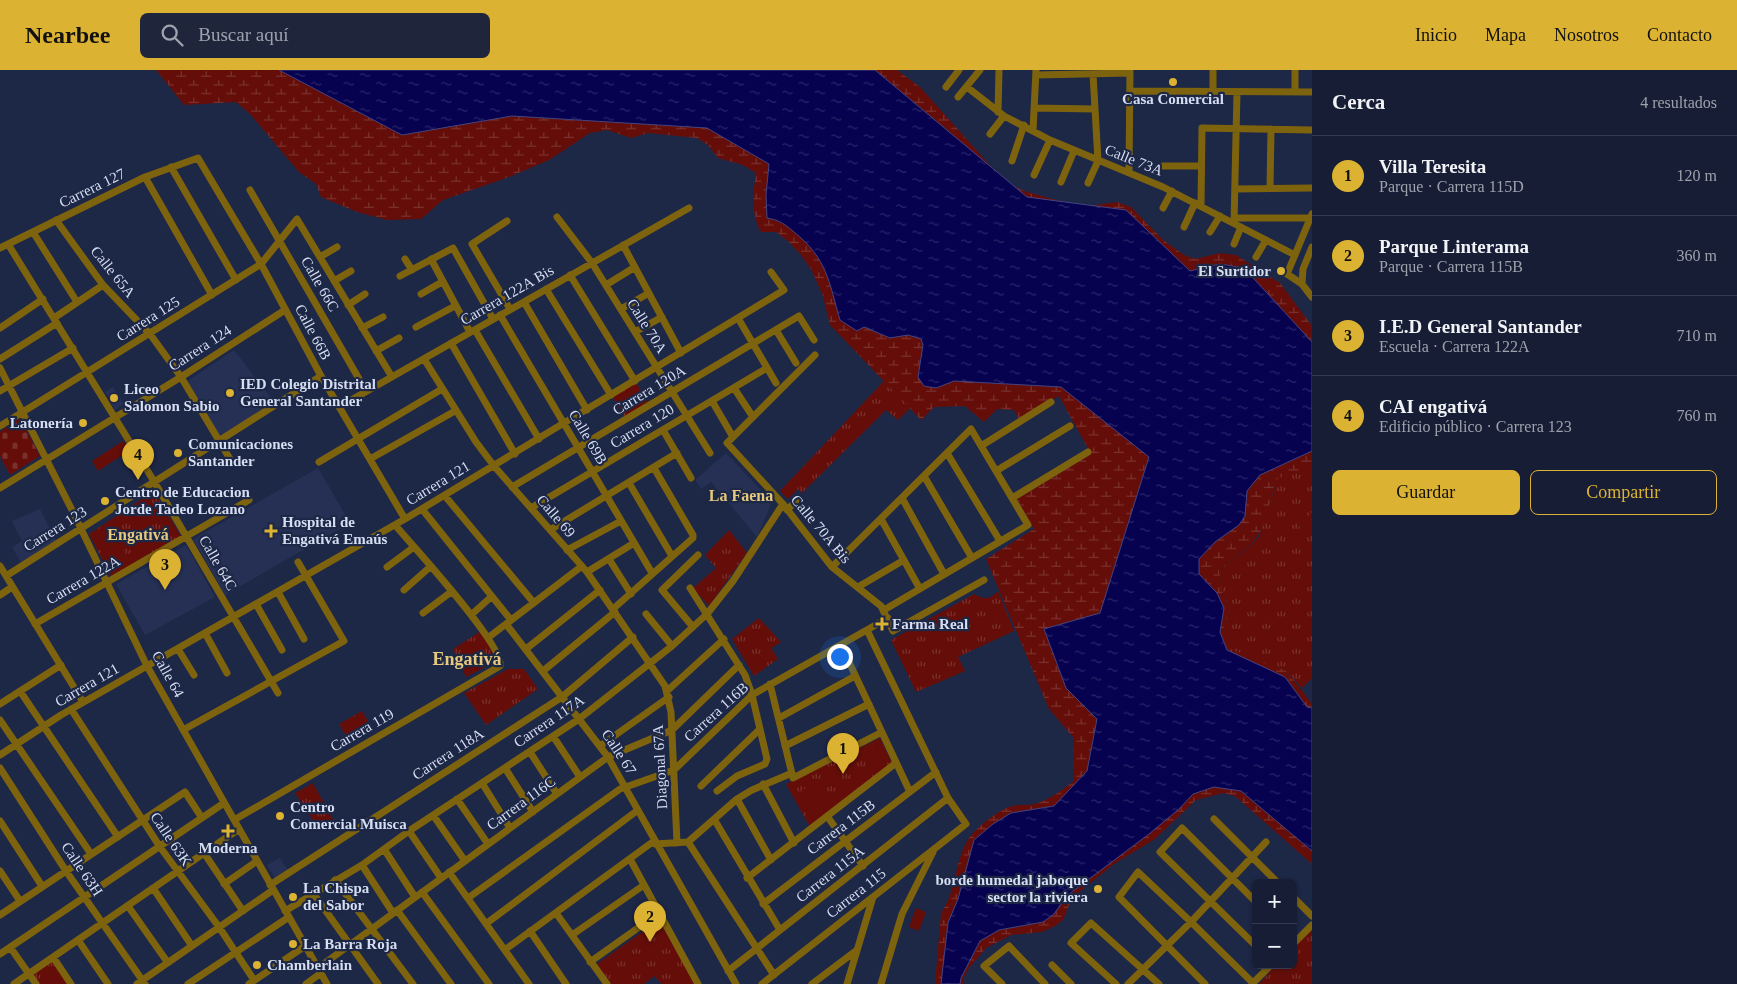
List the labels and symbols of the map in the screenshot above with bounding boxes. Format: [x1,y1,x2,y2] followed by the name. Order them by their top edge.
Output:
[1167,76,1179,88] marker: Casa Comercial
[1122,91,1224,107] place label: Casa Comercial
[1103,141,1166,179] street label: Calle 73A
[56,165,128,211] street label: Carrera 127
[88,243,139,301] street label: Calle 65A
[298,254,342,314] street label: Calle 66C
[458,262,557,328] street label: Carrera 122A Bis
[1198,263,1271,279] place label: El Surtidor
[1275,265,1287,277] marker: El Surtidor
[114,293,182,345] street label: Carrera 125
[624,296,670,356] street label: Calle 70A
[292,302,334,362] street label: Calle 66B
[166,322,235,374] street label: Carrera 124
[610,362,688,418] street label: Carrera 120A
[240,376,376,409] place label: IED Colegio Distrital General Santander
[124,381,219,414] place label: Liceo Salomon Sabio
[224,387,236,399] marker: IED Colegio Distrital General Santander
[108,392,120,404] marker: Liceo Salomon Sabio
[607,401,677,451] street label: Carrera 120
[566,407,610,467] street label: Calle 69B
[10,415,73,431] place label: Latonería
[77,417,89,429] marker: Latonería
[188,436,293,469] place label: Comunicaciones Santander
[122,439,154,480] pin: 4
[172,447,184,459] marker: Comunicaciones Santander
[403,458,473,508] street label: Carrera 121
[115,484,250,517] place label: Centro de Educacion Jorde Tadeo Lozano
[709,487,773,504] district label: La Faena
[533,492,579,540] street label: Calle 69
[788,492,854,567] street label: Calle 70A Bis
[99,495,111,507] marker: Centro de Educacion Jorde Tadeo Lozano
[21,503,89,555] street label: Carrera 123
[282,514,388,547] place label: Hospital de Engativá Emaús
[264,524,278,538] marker: Hospital de Engativá Emaús
[107,526,169,544] district label: Engativá
[196,533,240,593] street label: Calle 64C
[149,549,181,590] pin: 3
[43,552,123,607] street label: Carrera 122A
[892,616,968,632] place label: Farma Real
[876,618,888,630] marker: Farma Real
[827,644,853,670] your location
[149,648,187,700] street label: Calle 64
[432,649,502,669] district label: Engativá
[52,660,122,710] street label: Carrera 121
[681,679,751,745] street label: Carrera 116B
[511,691,587,750] street label: Carrera 117A
[327,705,397,755] street label: Carrera 119
[650,724,670,810] street label: Diagonal 67A
[409,725,487,783] street label: Carrera 118A
[599,727,640,778] street label: Calle 67
[827,733,859,774] pin: 1
[484,773,558,833] street label: Carrera 116C
[804,796,878,858] street label: Carrera 115B
[290,799,407,832] place label: Centro Comercial Muisca
[147,809,195,869] street label: Calle 63K
[274,810,286,822] marker: Centro Comercial Muisca
[222,825,234,837] marker: Moderna
[58,839,106,899] street label: Calle 63H
[198,840,258,856] place label: Moderna
[792,842,868,906] street label: Carrera 115A
[823,864,889,922] street label: Carrera 115
[935,872,1088,905] place label: borde humedal jaboque sector la riviera
[303,880,370,913] place label: La Chispa del Sabor
[1092,883,1104,895] marker: borde humedal jaboque sector la riviera
[287,891,299,903] marker: La Chispa del Sabor
[634,901,666,942] pin: 2
[303,936,398,952] place label: La Barra Roja
[287,938,299,950] marker: La Barra Roja
[267,957,353,973] place label: Chamberlain
[251,959,263,971] marker: Chamberlain

